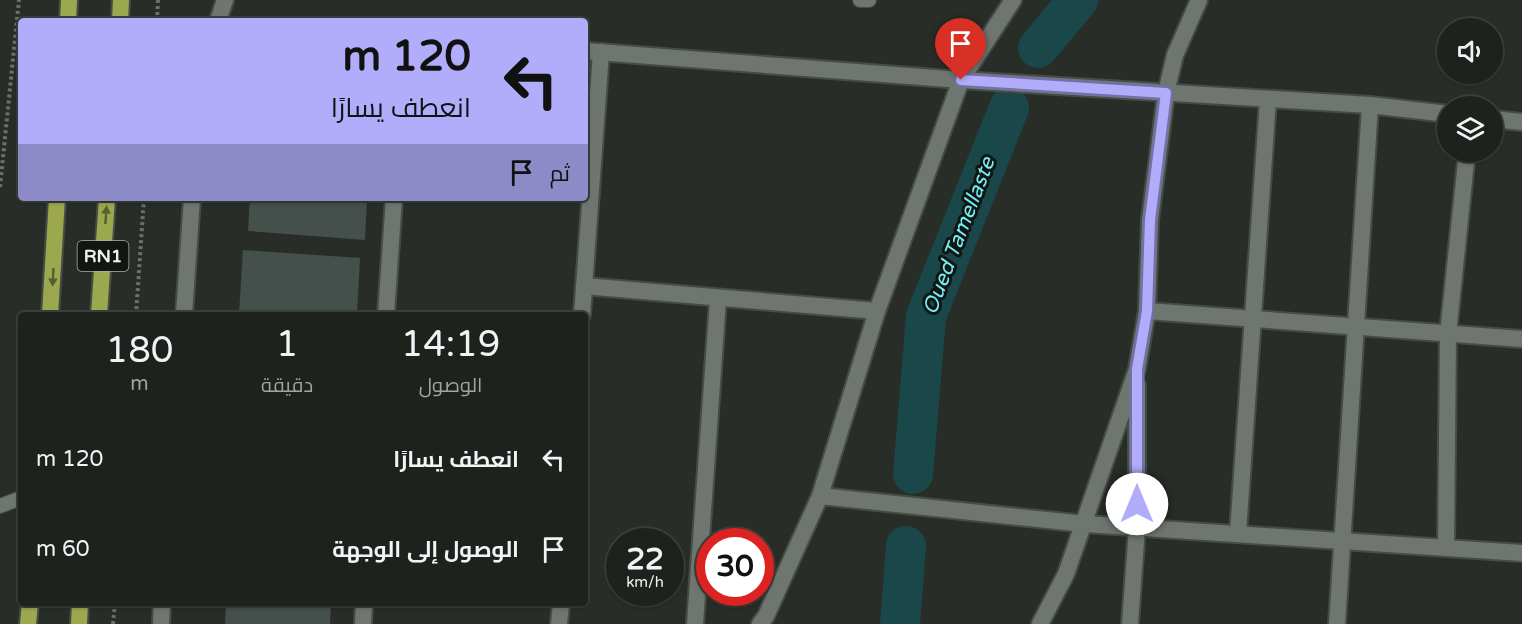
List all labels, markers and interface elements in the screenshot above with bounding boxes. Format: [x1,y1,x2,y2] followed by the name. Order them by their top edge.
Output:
[935,18,986,80] pin
[1437,18,1503,162] map controls
[1437,18,1503,84] button: sound
[944,27,977,60] icon: arrive
[342,31,471,82] text: 120 m
[492,42,570,120] icon: left
[331,92,471,125] text: انعطف يسارًا
[1437,96,1503,162] button: layers
[918,153,1001,318] water label: Oued Tamellaste
[505,156,538,189] icon: arrive
[550,161,570,187] text: ثم
[101,205,111,224] one-way arrow
[78,241,128,271] road number: RN1
[48,268,57,287] one-way arrow
[276,323,298,366] text: 1
[401,323,500,366] text: 14:19
[106,329,173,372] text: 180
[130,372,149,396] text: m
[261,374,313,398] text: دقيقة
[419,374,482,398] text: الوصول
[537,443,570,476] icon: left
[36,446,103,472] text: 120 m
[393,447,519,473] text: انعطف يسارًا
[1105,472,1169,536] position arrow
[696,528,774,606] speed limit sign: 30
[537,533,570,566] icon: arrive
[36,536,90,562] text: 60 m
[332,537,519,563] text: الوصول إلى الوجهة
[626,541,664,578] text: 22
[626,573,664,591] text: km/h

